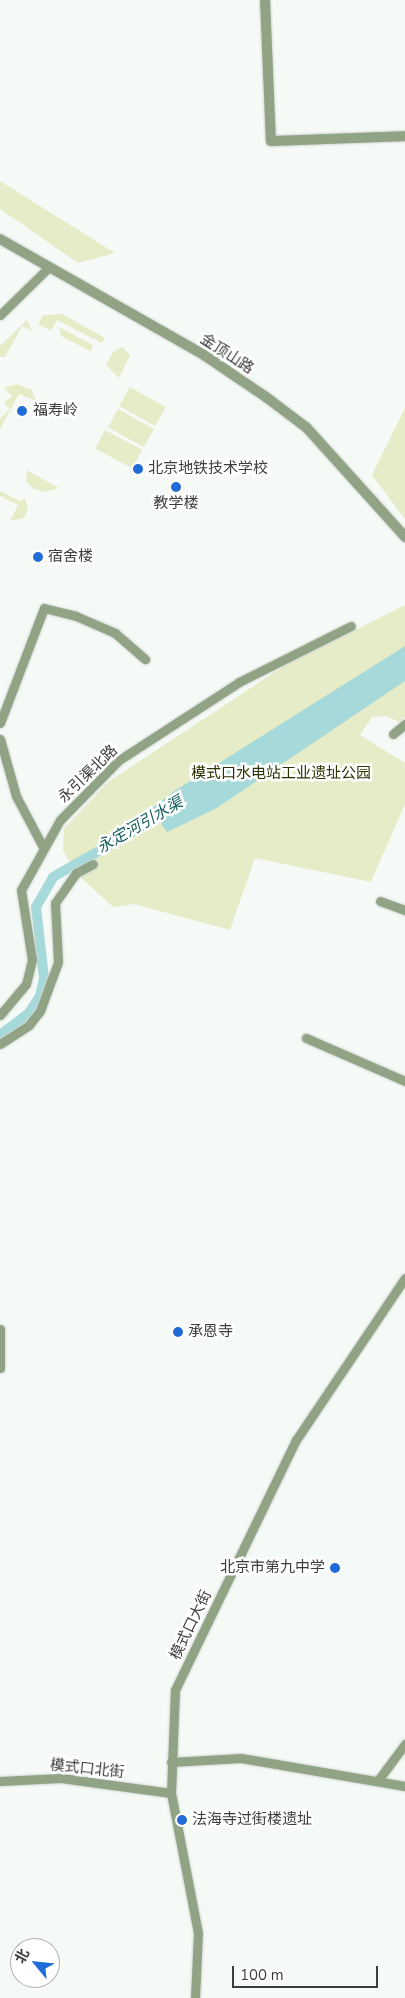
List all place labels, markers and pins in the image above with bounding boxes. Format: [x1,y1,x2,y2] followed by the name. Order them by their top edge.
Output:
[33,402,78,420] place label: 福寿岭
[15,404,29,418] marker: 福寿岭
[148,460,268,478] place label: 北京地铁技术学校
[132,463,144,475] marker: 北京地铁技术学校
[170,481,182,493] marker: 教学楼
[154,495,198,513] place label: 教学楼
[48,548,93,566] place label: 宿舍楼
[32,551,44,563] marker: 宿舍楼
[188,1323,233,1341] place label: 承恩寺
[172,1326,184,1338] marker: 承恩寺
[220,1559,325,1577] place label: 北京市第九中学
[329,1562,341,1574] marker: 北京市第九中学
[192,1811,312,1829] place label: 法海寺过街楼遗址
[176,1814,188,1826] marker: 法海寺过街楼遗址

